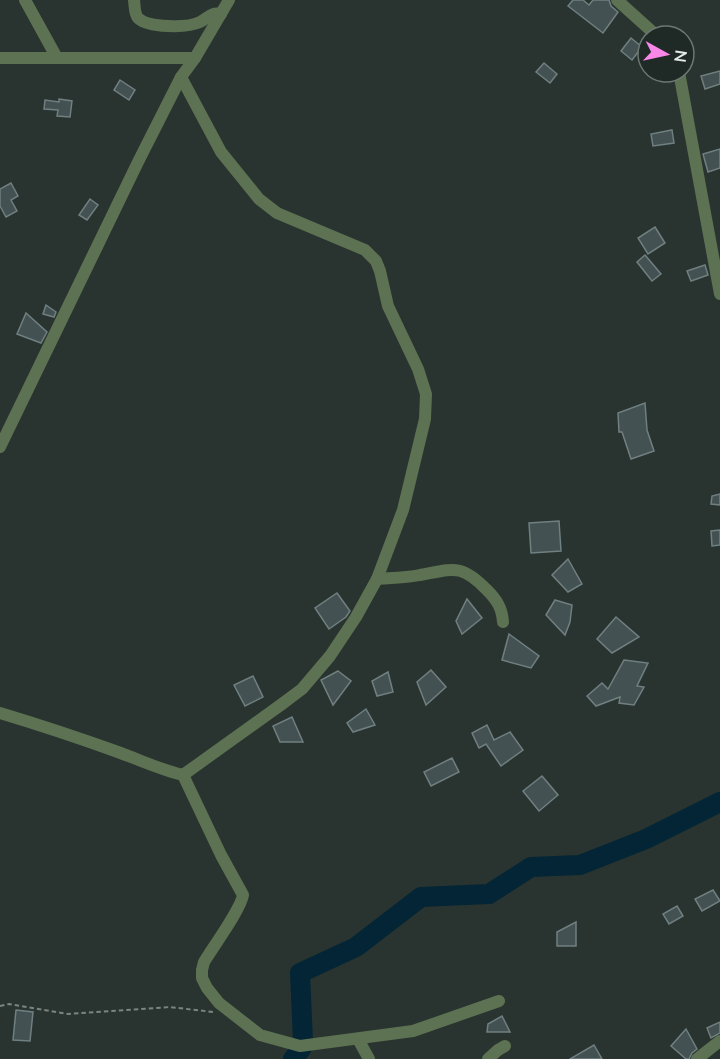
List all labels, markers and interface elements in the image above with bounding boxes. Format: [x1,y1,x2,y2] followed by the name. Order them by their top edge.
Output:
[636,24,696,84] north arrow
[671,49,692,64] text: N

